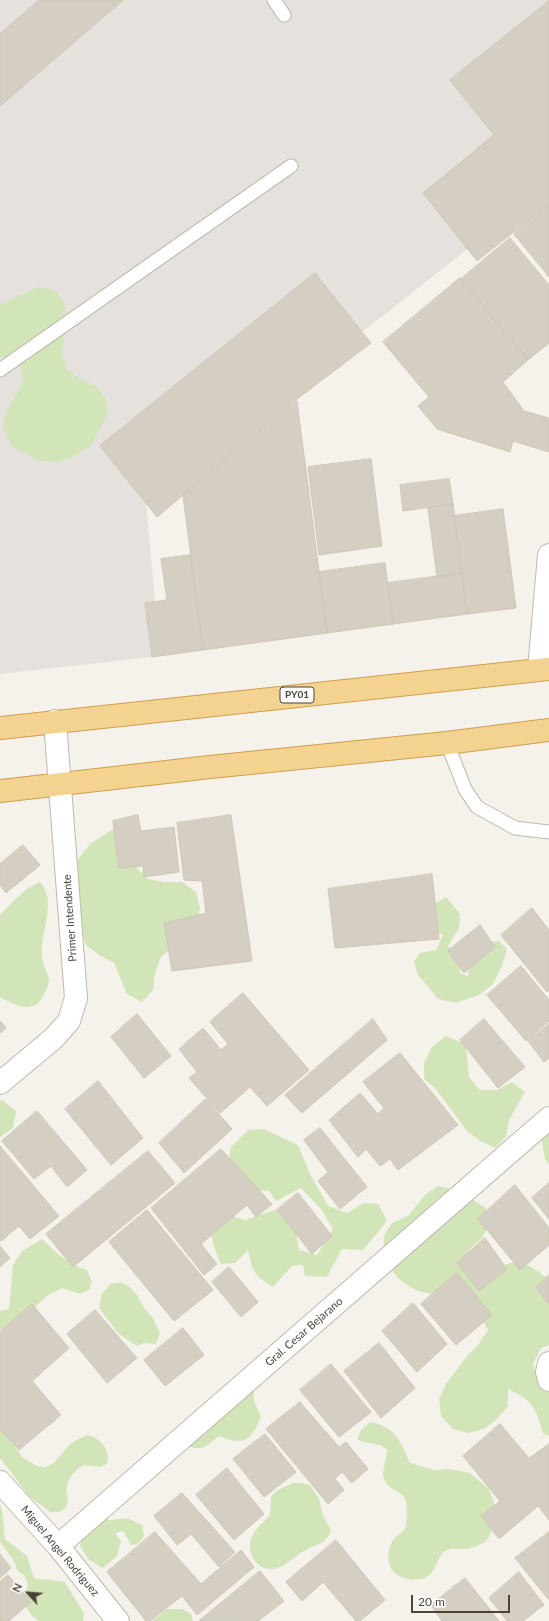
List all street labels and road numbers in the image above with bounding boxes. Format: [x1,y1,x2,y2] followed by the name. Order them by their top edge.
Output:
[280,687,314,703] road number: PY01
[60,874,80,962] street label: Primer Intendente
[263,1295,345,1369] street label: Gral. Cesar Bejarano
[18,1503,102,1599] street label: Miguel Angel Rodriguez

